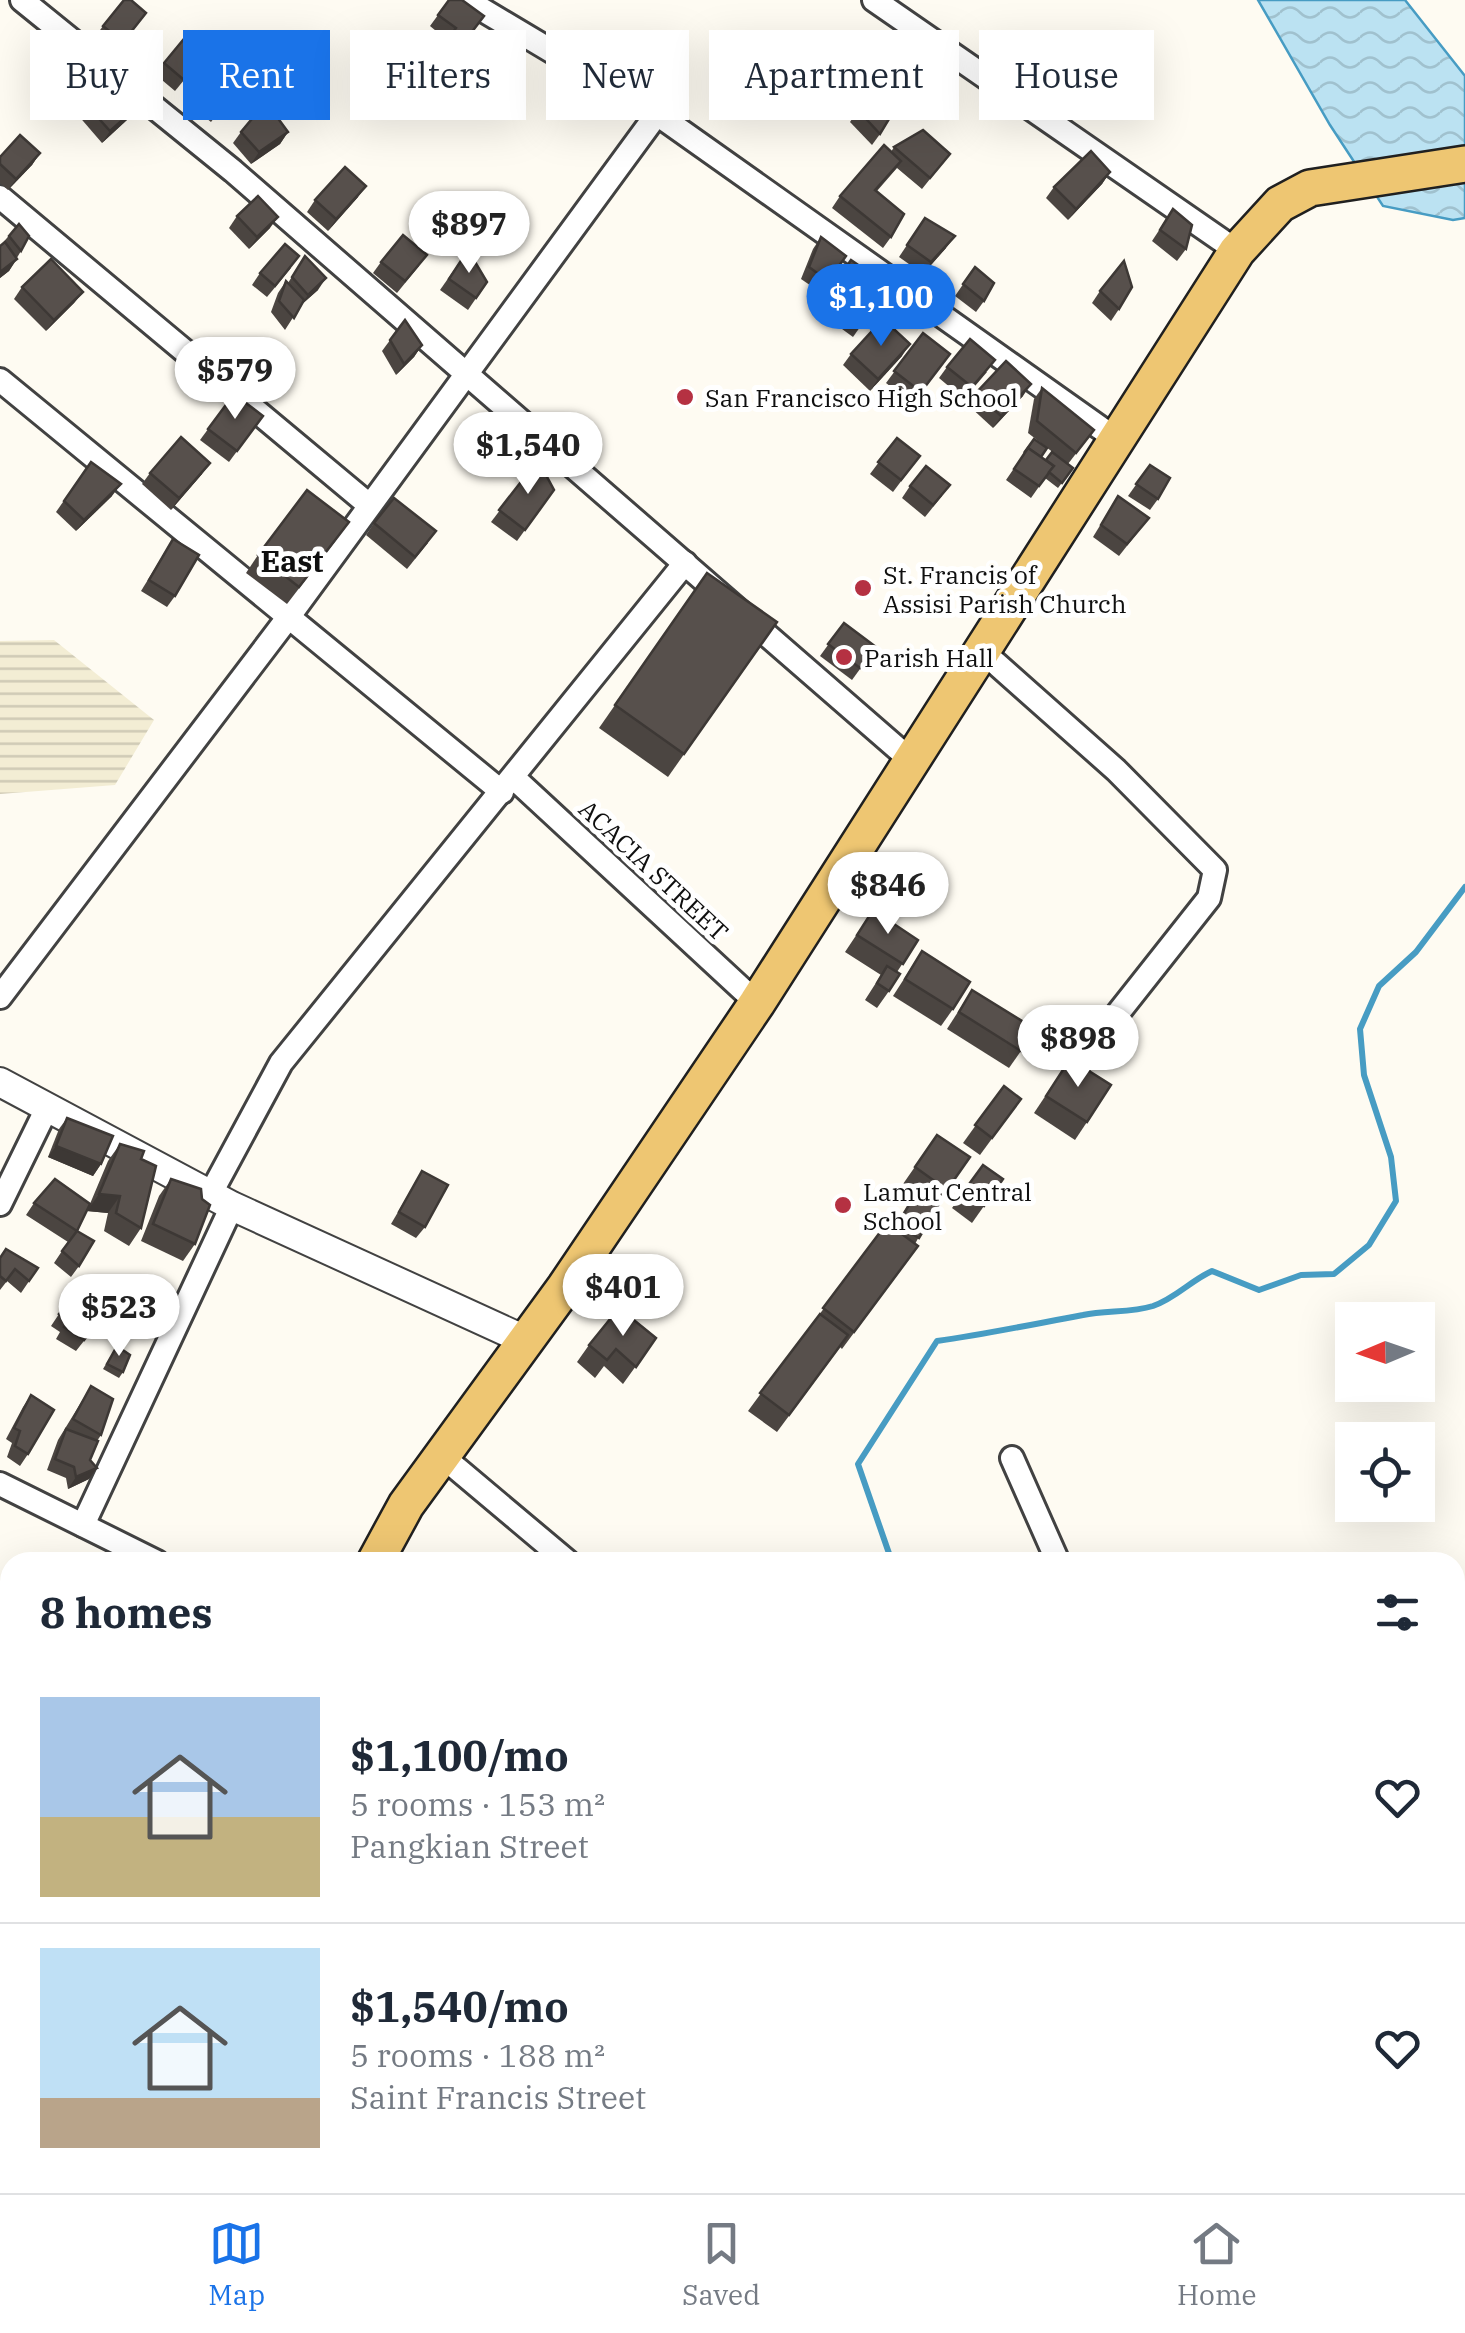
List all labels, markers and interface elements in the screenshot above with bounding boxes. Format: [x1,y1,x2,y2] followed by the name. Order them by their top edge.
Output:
[30,30,163,120] chip: Buy
[183,30,330,120] chip: Rent
[350,30,526,120] chip: Filters
[546,30,689,120] chip: New
[709,30,959,120] chip: Apartment
[979,30,1154,120] chip: House
[410,191,528,276] pin: $897
[431,202,507,244] text: $897
[800,264,962,349] pin: $1,100
[829,275,933,317] text: $1,100
[176,337,294,422] pin: $579
[197,348,273,390] text: $579
[705,381,1018,414] place label: San Francisco High School
[674,386,696,408] marker: San Francisco High School
[447,412,609,497] pin: $1,540
[476,423,580,465] text: $1,540
[260,541,324,580] district label: East
[883,558,1126,620] place label: St. Francis of Assisi Parish Church
[852,577,874,599] marker: St. Francis of Assisi Parish Church
[864,641,994,674] place label: Parish Hall
[833,646,855,668] marker: Parish Hall
[572,792,736,948] street label: ACACIA STREET
[829,852,947,937] pin: $846
[850,863,926,905] text: $846
[1019,1005,1137,1090] pin: $898
[1040,1016,1116,1058] text: $898
[863,1175,1032,1237] place label: Lamut Central School
[832,1194,854,1216] marker: Lamut Central School
[564,1254,682,1339] pin: $401
[585,1265,661,1307] text: $401
[60,1274,178,1359] pin: $523
[81,1285,157,1327] text: $523
[1335,1302,1435,1402] north arrow
[1335,1302,1435,1522] map controls
[1335,1422,1435,1522] button: locate
[40,1585,213,1640] text: 8 homes
[1370,1585,1425,1640] icon: filters
[350,1728,569,1783] text: $1,100/mo
[120,1737,240,1857] icon: home
[1370,1770,1425,1825] icon: heart
[350,1783,605,1825] text: 5 rooms · 153 m²
[350,1825,589,1867] text: Pangkian Street
[350,1979,569,2034] text: $1,540/mo
[120,1988,240,2108] icon: home
[1370,2021,1425,2076] icon: heart
[350,2034,605,2076] text: 5 rooms · 188 m²
[350,2076,646,2118] text: Saint Francis Street
[208,2216,265,2313] tab: Map
[682,2216,760,2313] tab: Saved
[1177,2216,1257,2313] tab: Home

